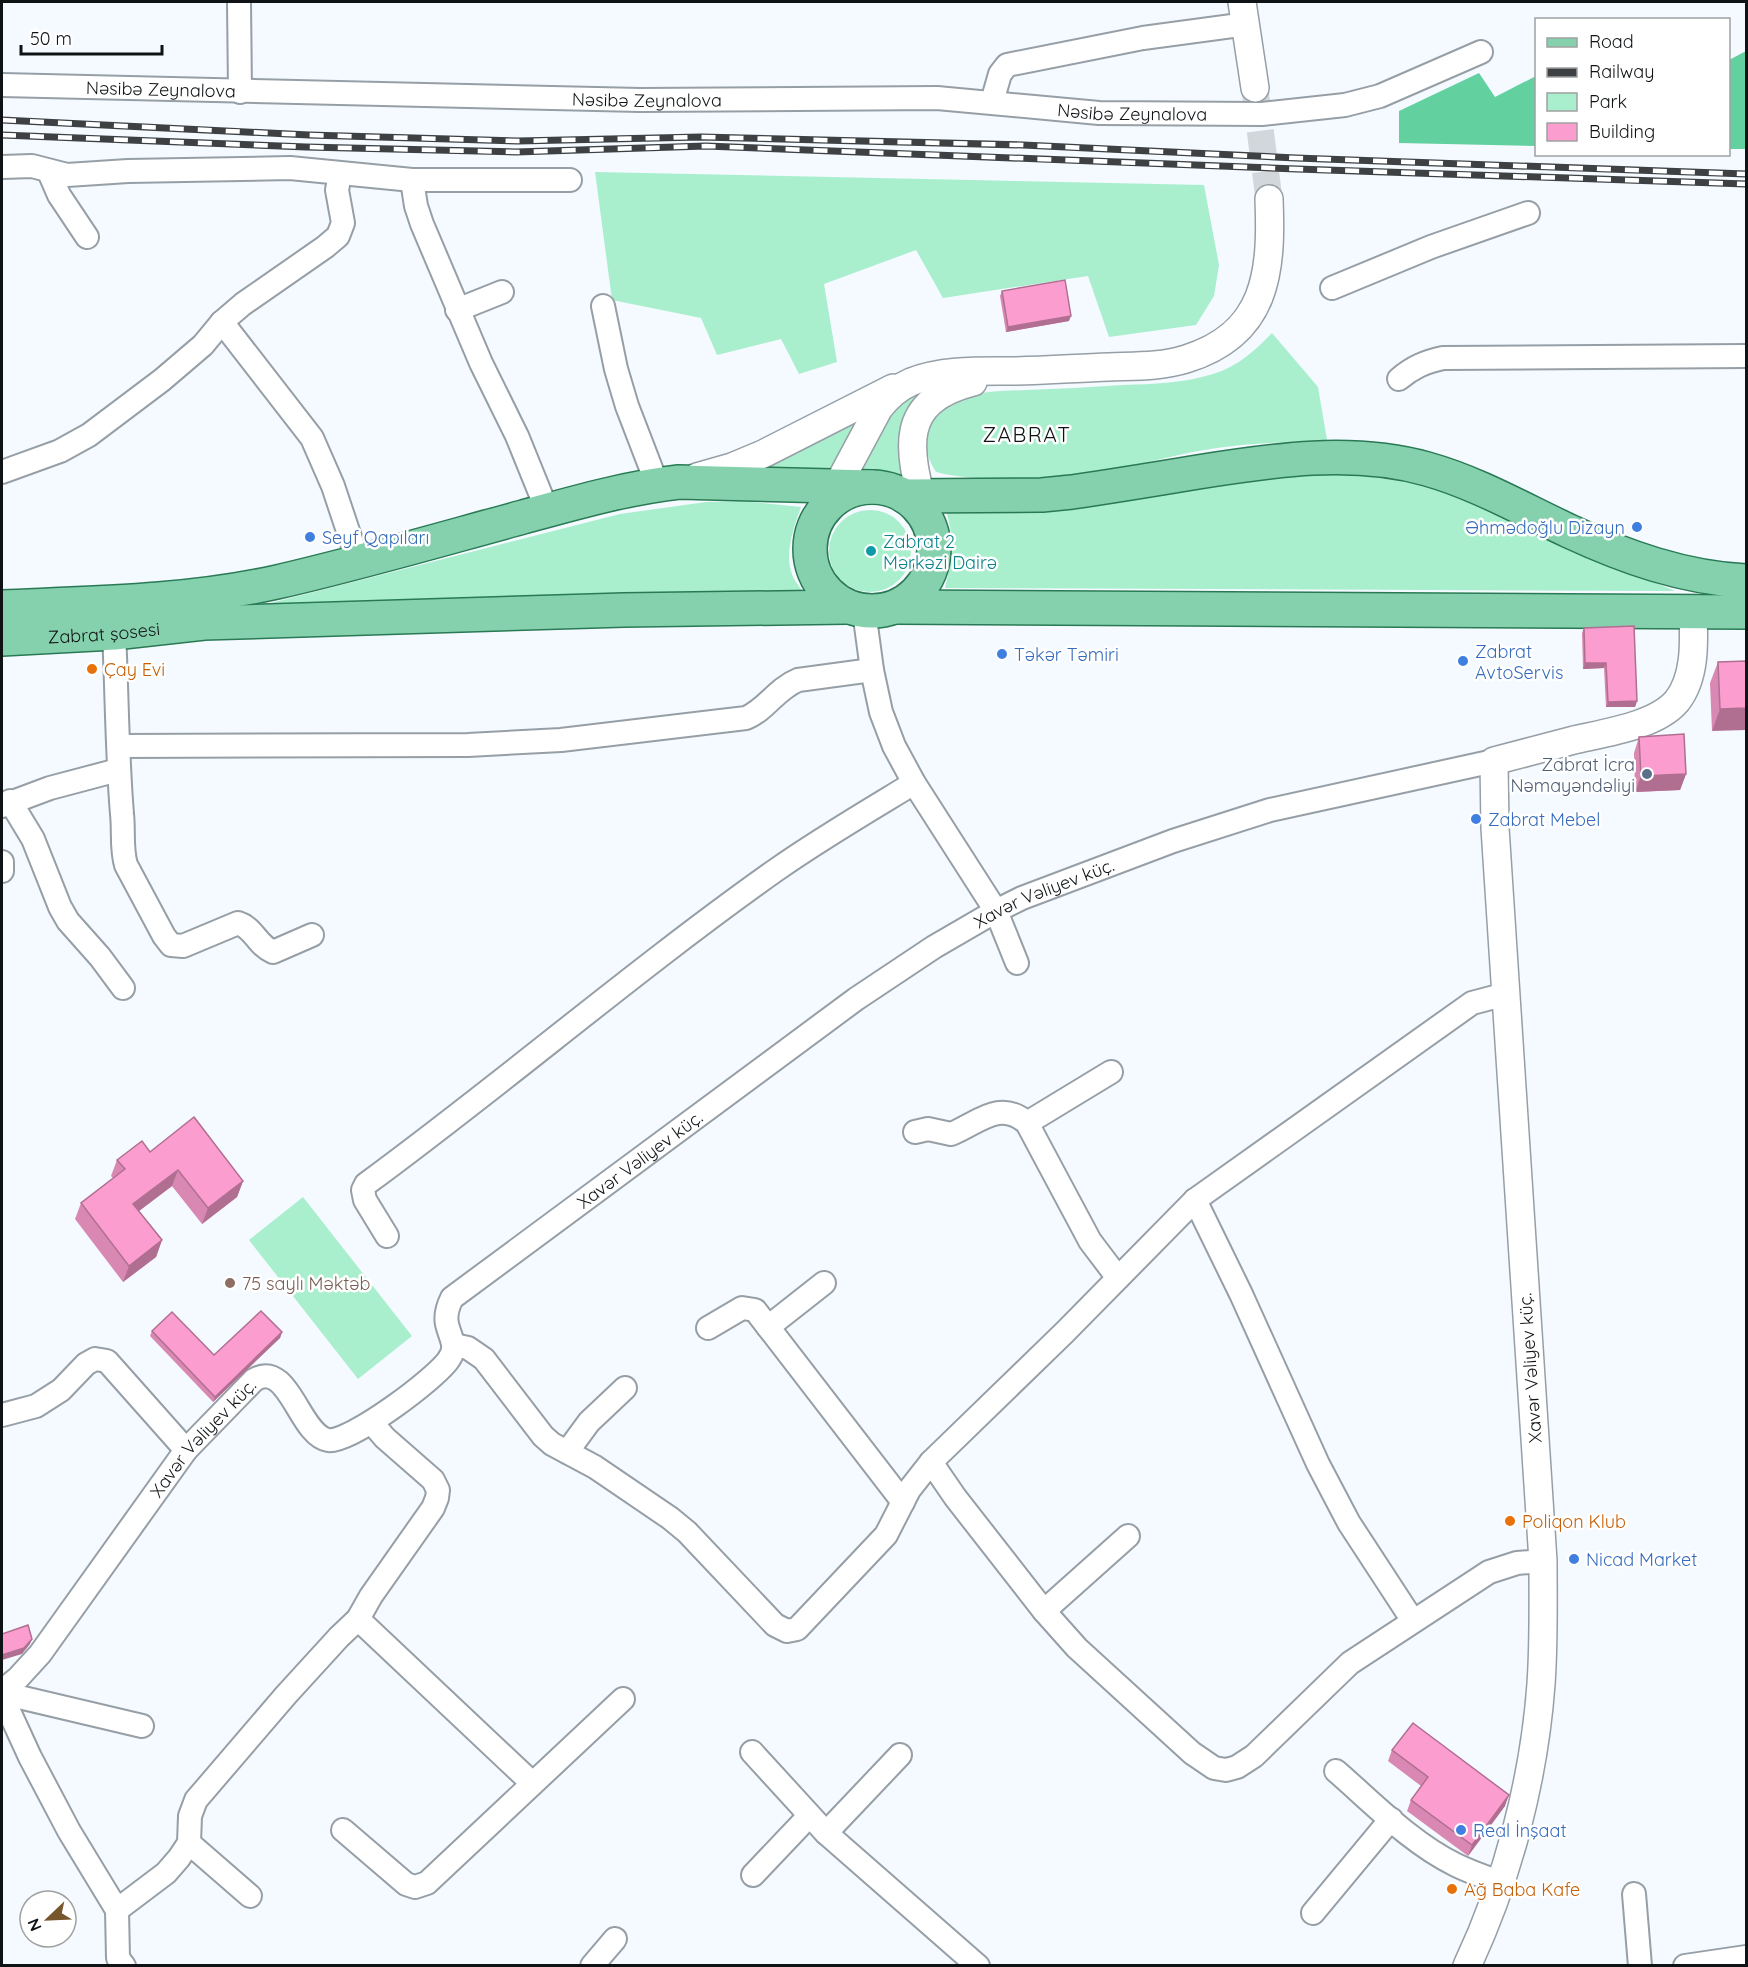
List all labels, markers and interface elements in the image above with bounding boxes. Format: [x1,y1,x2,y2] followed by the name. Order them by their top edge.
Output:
[21,18,162,56] scale bar
[1535,18,1730,156] legend
[30,27,72,50] text: 50 m
[1589,30,1634,53] text: Road
[1589,60,1655,83] text: Railway
[86,75,236,102] street label: Nəsibə Zeynalova
[572,87,722,112] street label: Nəsibə Zeynalova
[1589,90,1627,113] text: Park
[1056,98,1207,125] street label: Nəsibə Zeynalova
[1589,120,1655,143] text: Building
[982,421,1072,447] district label: ZABRAT
[1465,516,1625,539] place label: Əhmədoğlu Dizayn
[1630,520,1644,534] marker: Əhmədoğlu Dizayn
[322,526,429,549] place label: Seyf Qapıları
[303,530,317,544] marker: Seyf Qapıları
[883,530,997,574] place label: Zabrat 2 Mərkəzi Dairə
[864,544,878,558] marker: Zabrat 2 Mərkəzi Dairə
[47,616,161,648] street label: Zabrat şosesi
[1475,640,1563,684] place label: Zabrat AvtoServis
[1014,643,1119,666] place label: Təkər Təmiri
[995,647,1009,661] marker: Təkər Təmiri
[1456,654,1470,668] marker: Zabrat AvtoServis
[104,658,165,681] place label: Çay Evi
[85,662,99,676] marker: Çay Evi
[1510,753,1635,797] place label: Zabrat İcra Nəmayəndəliyi
[1640,767,1654,781] marker: Zabrat İcra Nəmayəndəliyi
[1488,808,1600,831] place label: Zabrat Mebel
[1469,812,1483,826] marker: Zabrat Mebel
[969,853,1117,933] street label: Xavər Vəliyev küç.
[572,1105,707,1213] street label: Xavər Vəliyev küç.
[242,1272,371,1295] place label: 75 saylı Məktəb
[223,1276,237,1290] marker: 75 saylı Məktəb
[1513,1292,1547,1444] street label: Xavər Vəliyev küç.
[144,1374,261,1502] street label: Xavər Vəliyev küç.
[1522,1510,1626,1533] place label: Poliqon Klub
[1503,1514,1517,1528] marker: Poliqon Klub
[1586,1548,1697,1571] place label: Nicad Market
[1567,1552,1581,1566] marker: Nicad Market
[1473,1819,1567,1842] place label: Real İnşaat
[1454,1823,1468,1837] marker: Real İnşaat
[1464,1878,1580,1901] place label: Ağ Baba Kafe
[1445,1882,1459,1896] marker: Ağ Baba Kafe
[18,1889,78,1949] north arrow
[23,1916,46,1934] text: N

